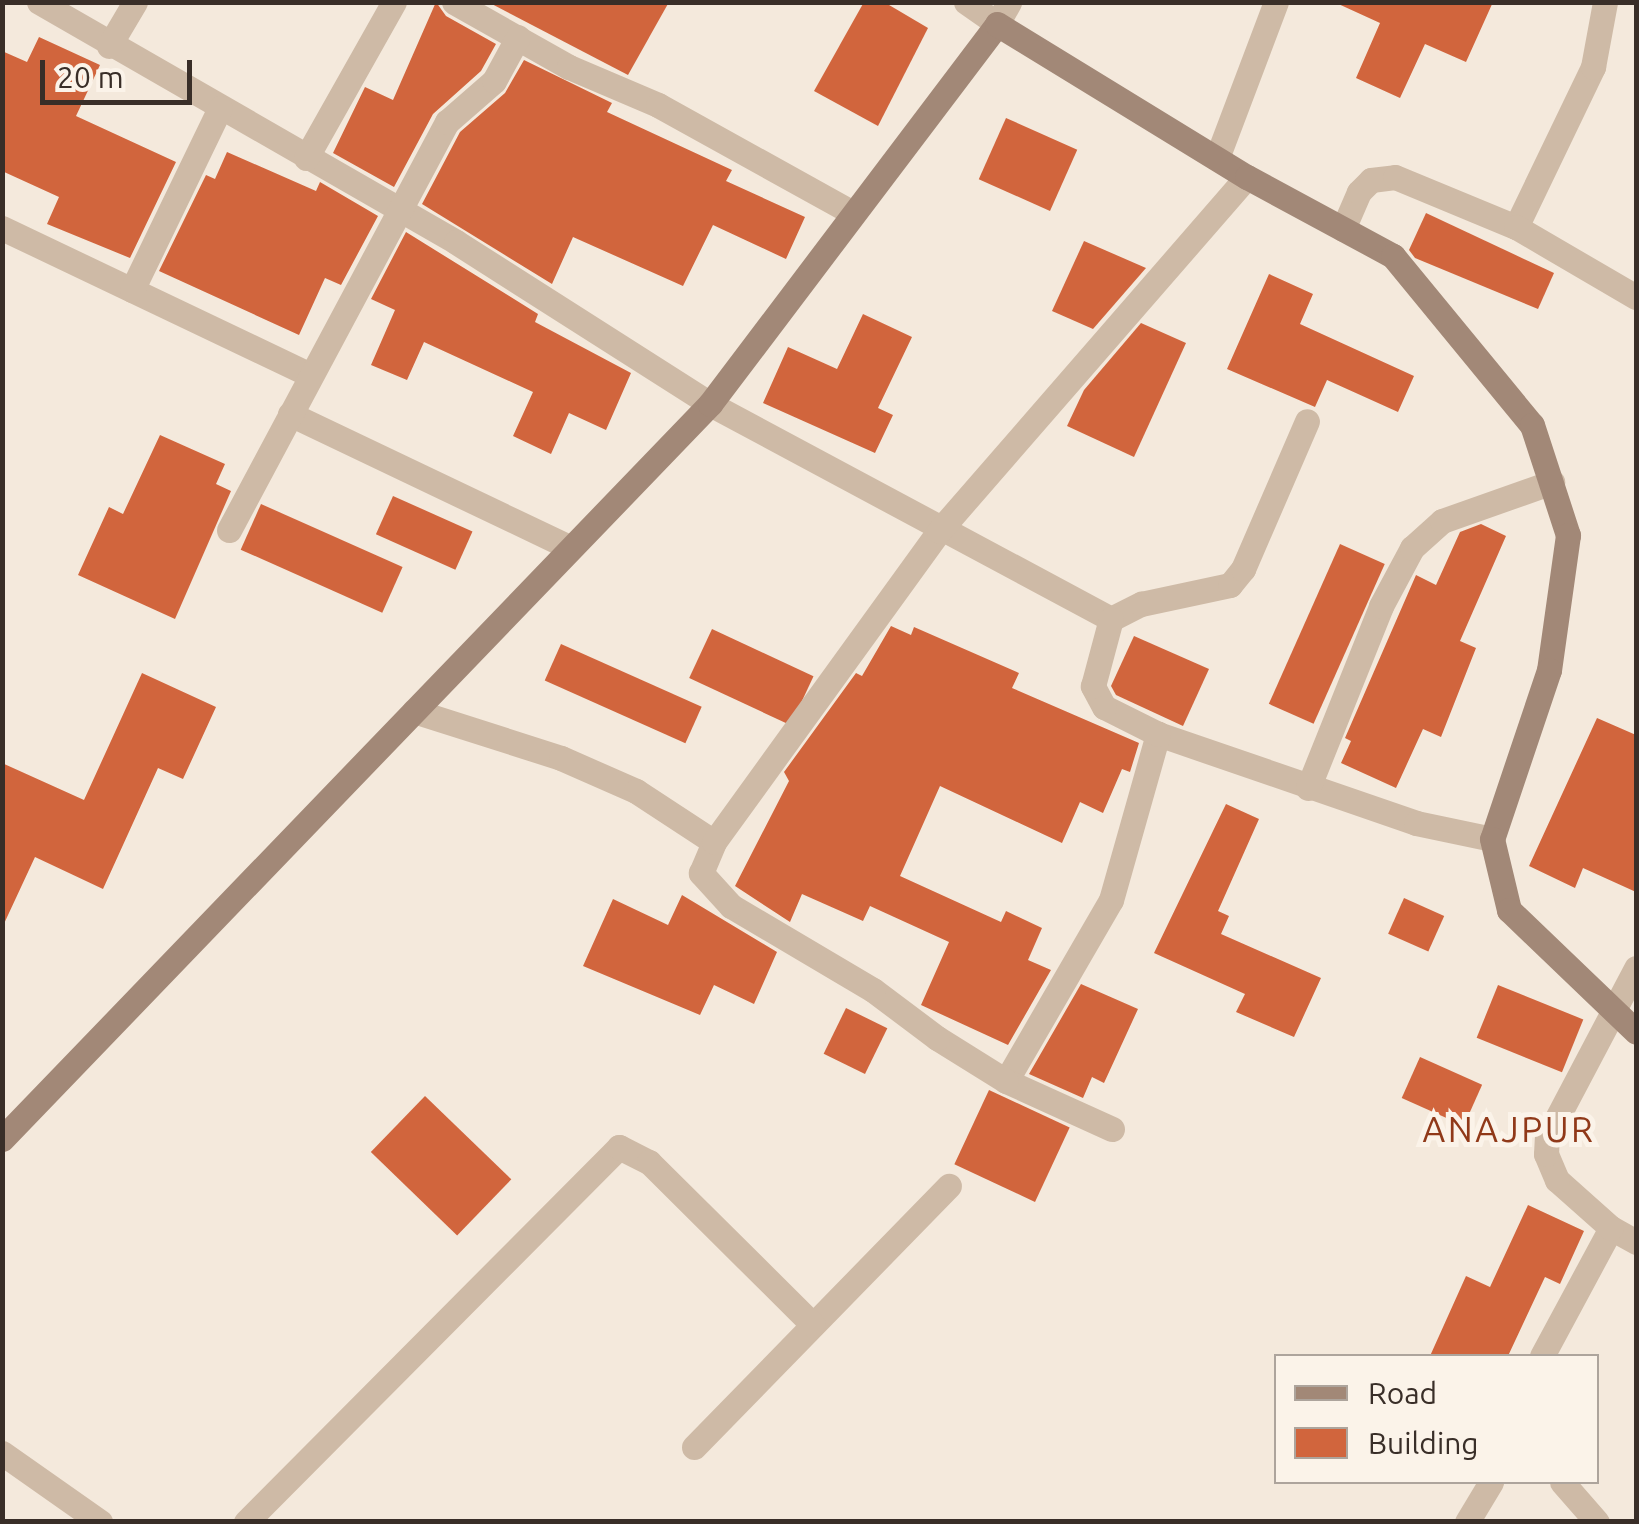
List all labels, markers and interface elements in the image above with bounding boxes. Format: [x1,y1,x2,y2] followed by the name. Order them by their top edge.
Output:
[45,40,198,102] scale bar
[57,60,124,94] text: 20 m
[1423,1108,1595,1150] district label: ANAJPUR
[1274,1354,1599,1484] legend
[1368,1376,1437,1410] text: Road
[1368,1426,1479,1460] text: Building

